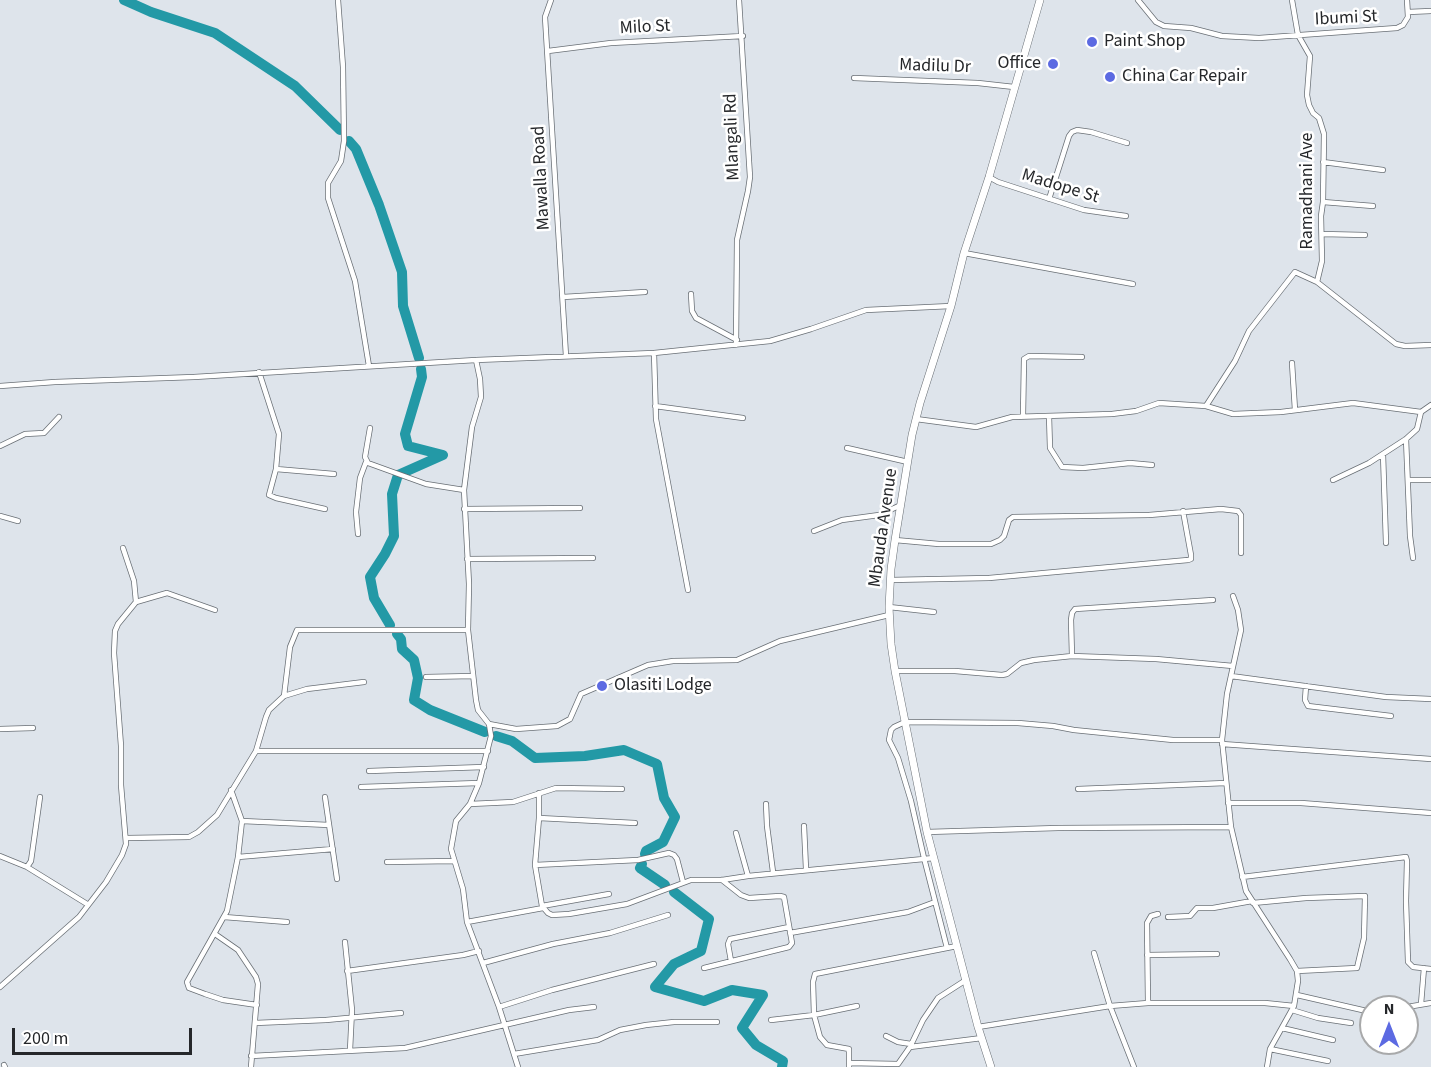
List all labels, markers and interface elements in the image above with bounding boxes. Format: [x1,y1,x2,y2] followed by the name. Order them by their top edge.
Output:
[1314,7,1378,31] street label: Ibumi St
[619,16,671,40] street label: Milo St
[1104,31,1186,53] place label: Paint Shop
[1085,35,1099,49] marker: Paint Shop
[997,53,1041,75] place label: Office
[899,55,971,79] street label: Madilu Dr
[1046,57,1060,71] marker: Office
[1122,66,1247,88] place label: China Car Repair
[1103,70,1117,84] marker: China Car Repair
[721,93,745,181] street label: Mlangali Rd
[528,125,556,231] street label: Mawalla Road
[1297,133,1319,249] street label: Ramadhani Ave
[1019,165,1101,209] street label: Madope St
[865,467,903,589] street label: Mbauda Avenue
[614,675,712,697] place label: Olasiti Lodge
[595,679,609,693] marker: Olasiti Lodge
[1359,995,1419,1055] north arrow
[1384,998,1394,1020] text: N
[15,1016,195,1054] scale bar
[23,1026,68,1051] text: 200 m

